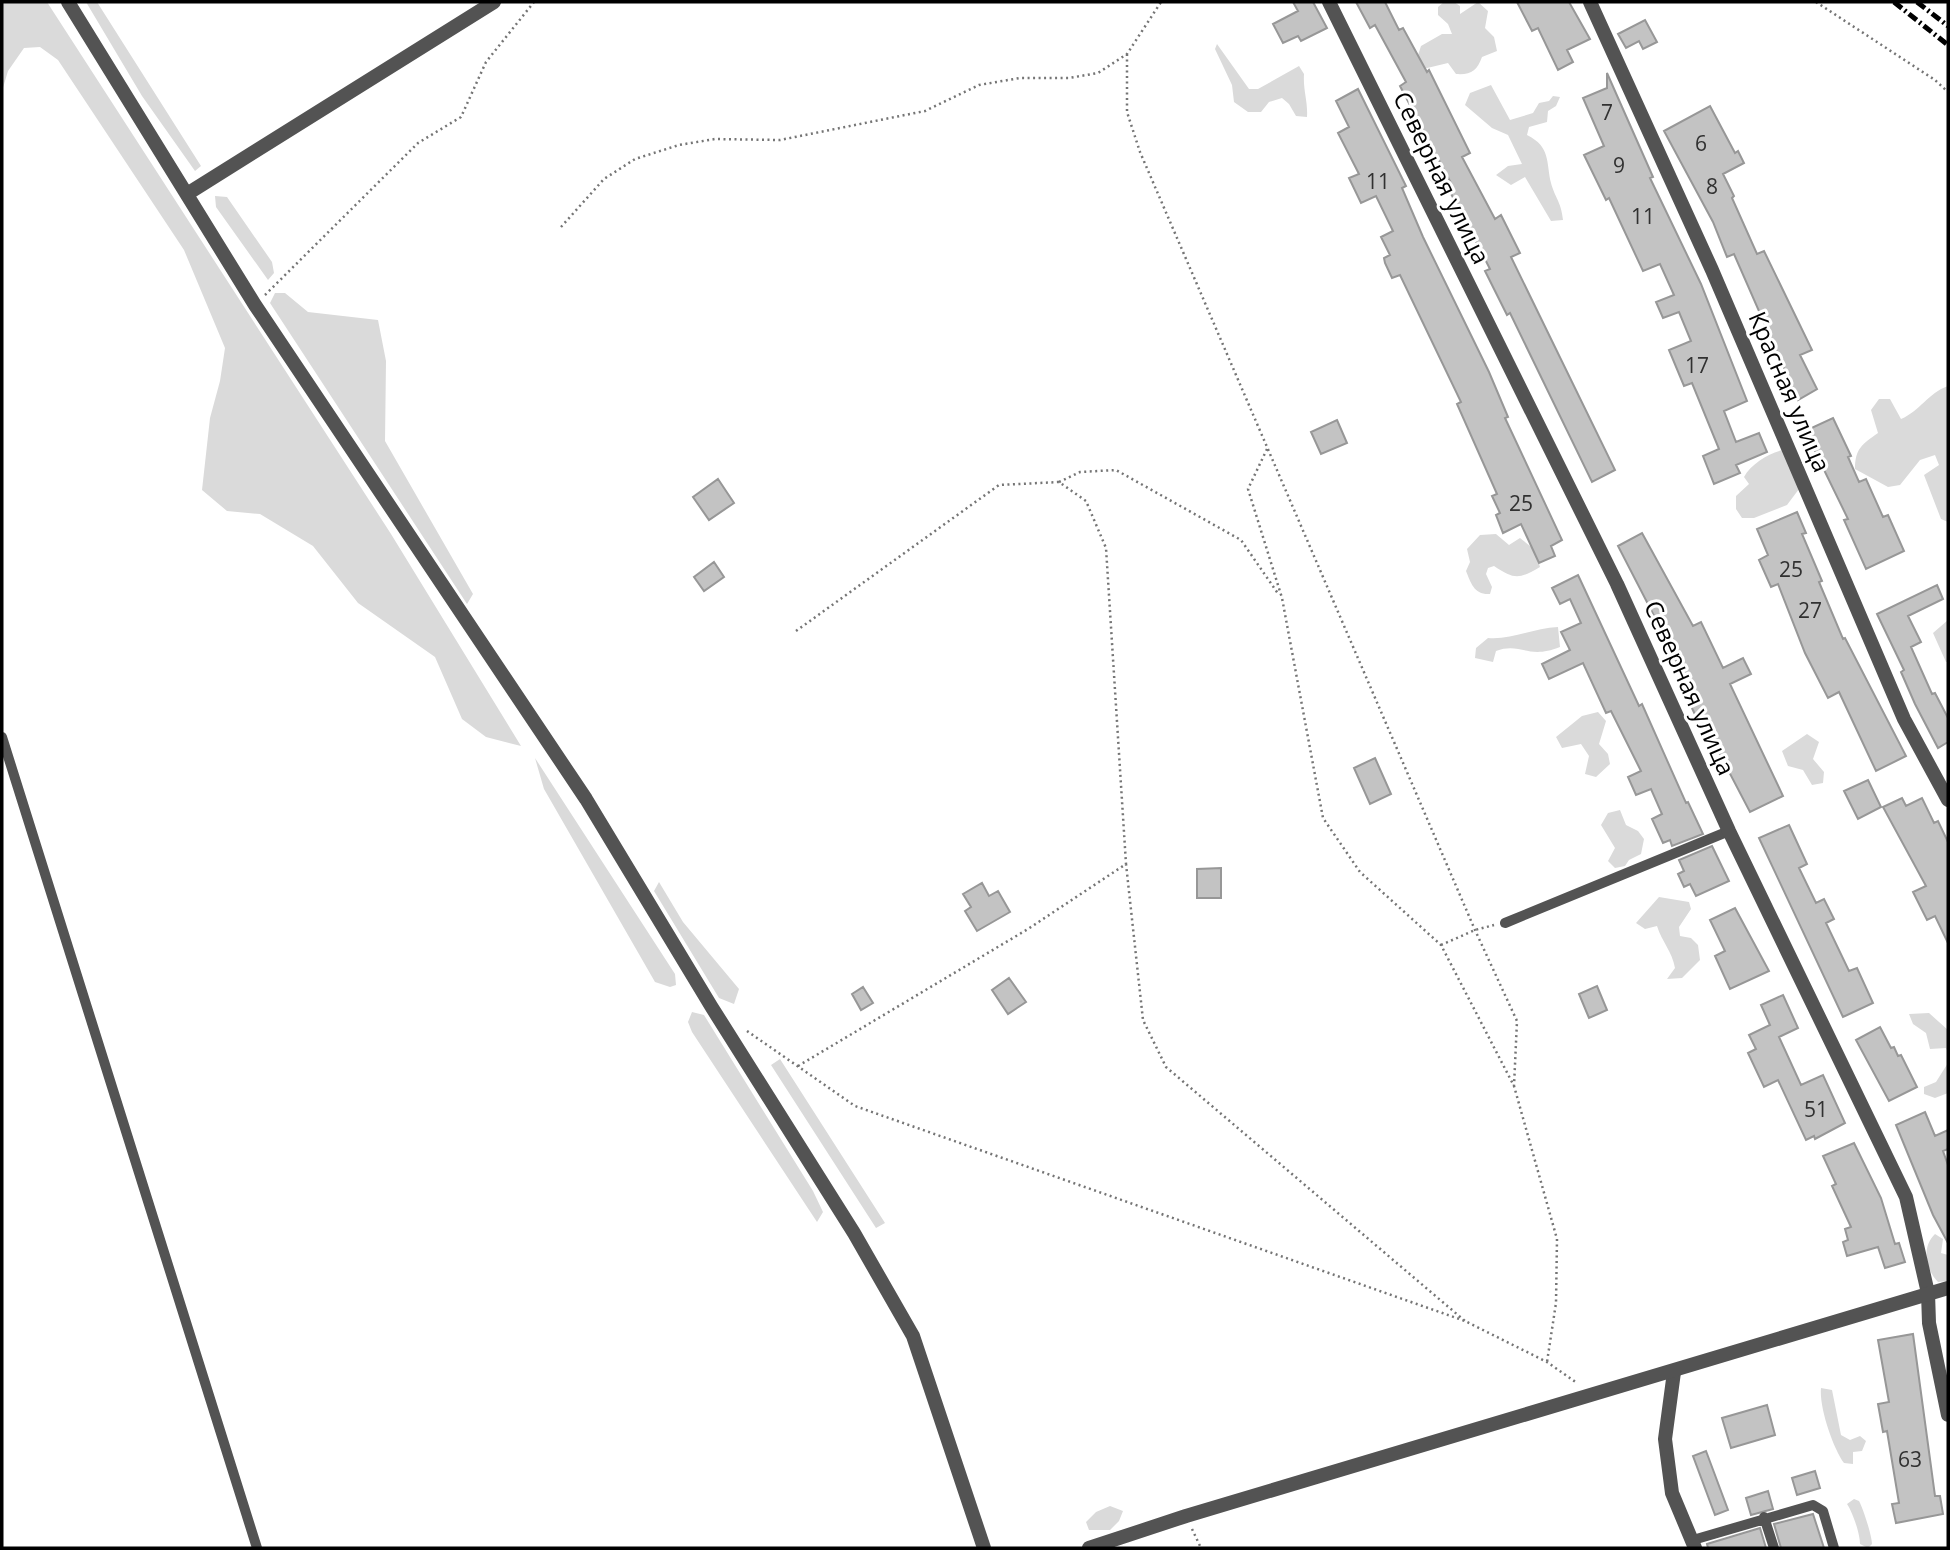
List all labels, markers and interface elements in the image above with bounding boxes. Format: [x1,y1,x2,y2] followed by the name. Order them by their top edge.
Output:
[1386,86,1498,269] street label: Северная улица
[1601,98,1613,126] house number: 7
[1695,129,1707,157] house number: 6
[1613,151,1625,179] house number: 9
[1366,167,1390,195] house number: 11
[1706,172,1718,200] house number: 8
[1631,202,1655,230] house number: 11
[1742,306,1839,477] street label: Красная улица
[1685,351,1709,379] house number: 17
[1509,489,1533,517] house number: 25
[1779,555,1803,583] house number: 25
[1637,595,1744,780] street label: Северная улица
[1798,596,1822,624] house number: 27
[1804,1095,1828,1123] house number: 51
[1898,1445,1922,1473] house number: 63

